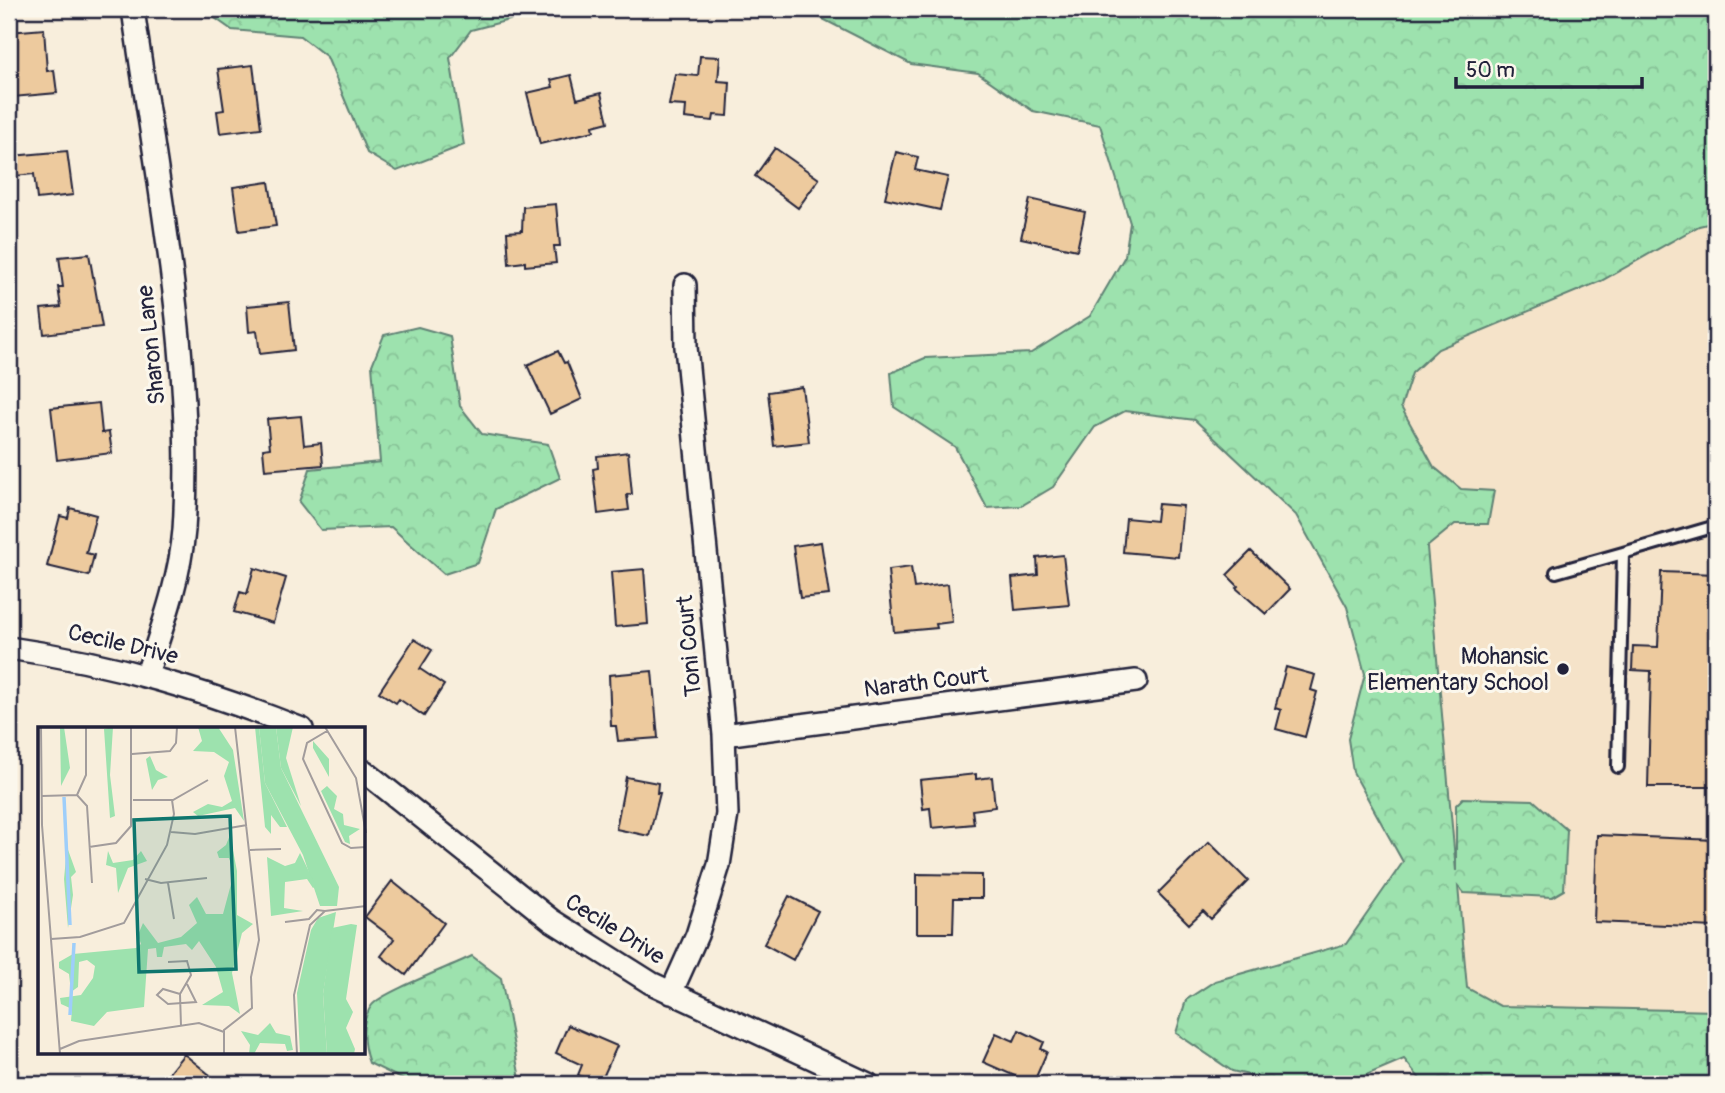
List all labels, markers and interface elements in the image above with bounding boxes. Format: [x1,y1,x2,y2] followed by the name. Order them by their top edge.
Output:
[1456,46,1641,90] scale bar
[1466,57,1515,84] text: 50 m
[130,283,172,406] street label: Sharon Lane
[670,593,708,698] street label: Toni Court
[65,617,182,671] street label: Cecile Drive
[1367,642,1549,697] place label: Mohansic Elementary School
[862,660,991,704] street label: Narath Court
[1555,661,1571,677] marker: Mohansic Elementary School
[38,727,366,1054] inset map
[560,887,671,971] street label: Cecile Drive

